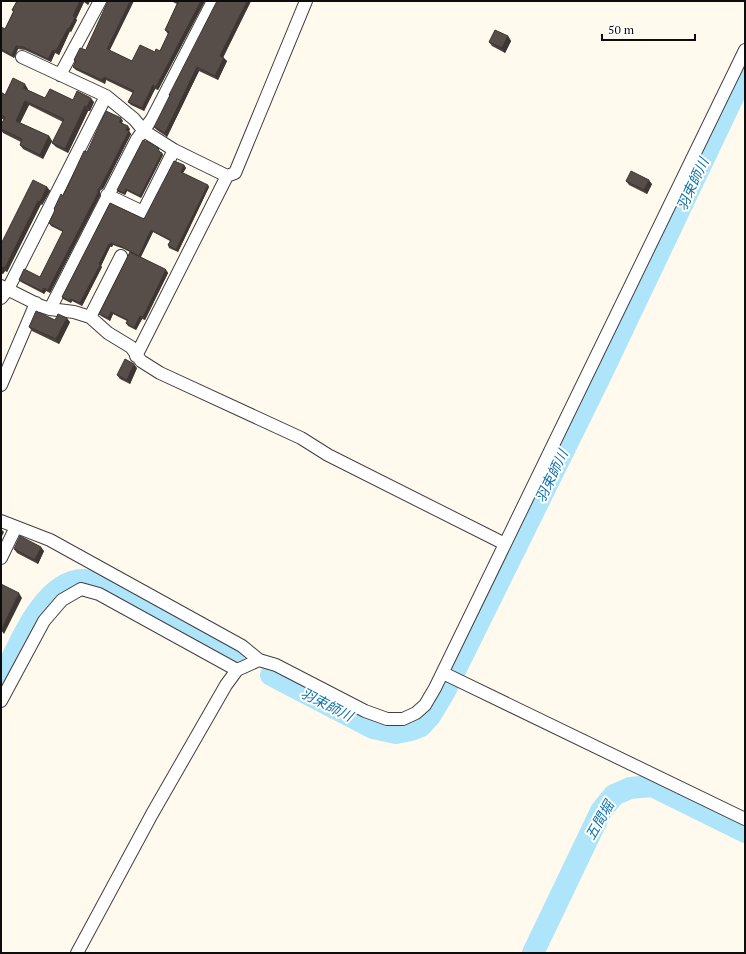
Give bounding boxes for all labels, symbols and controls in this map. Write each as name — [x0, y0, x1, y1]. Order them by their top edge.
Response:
scale bar — [602, 16, 695, 42]
text: 50 m — [608, 22, 635, 37]
water label: 羽束師川 — [672, 153, 713, 213]
water label: 羽束師川 — [530, 445, 573, 505]
water label: 羽束師川 — [298, 683, 358, 726]
water label: 五間堀 — [580, 795, 619, 843]

